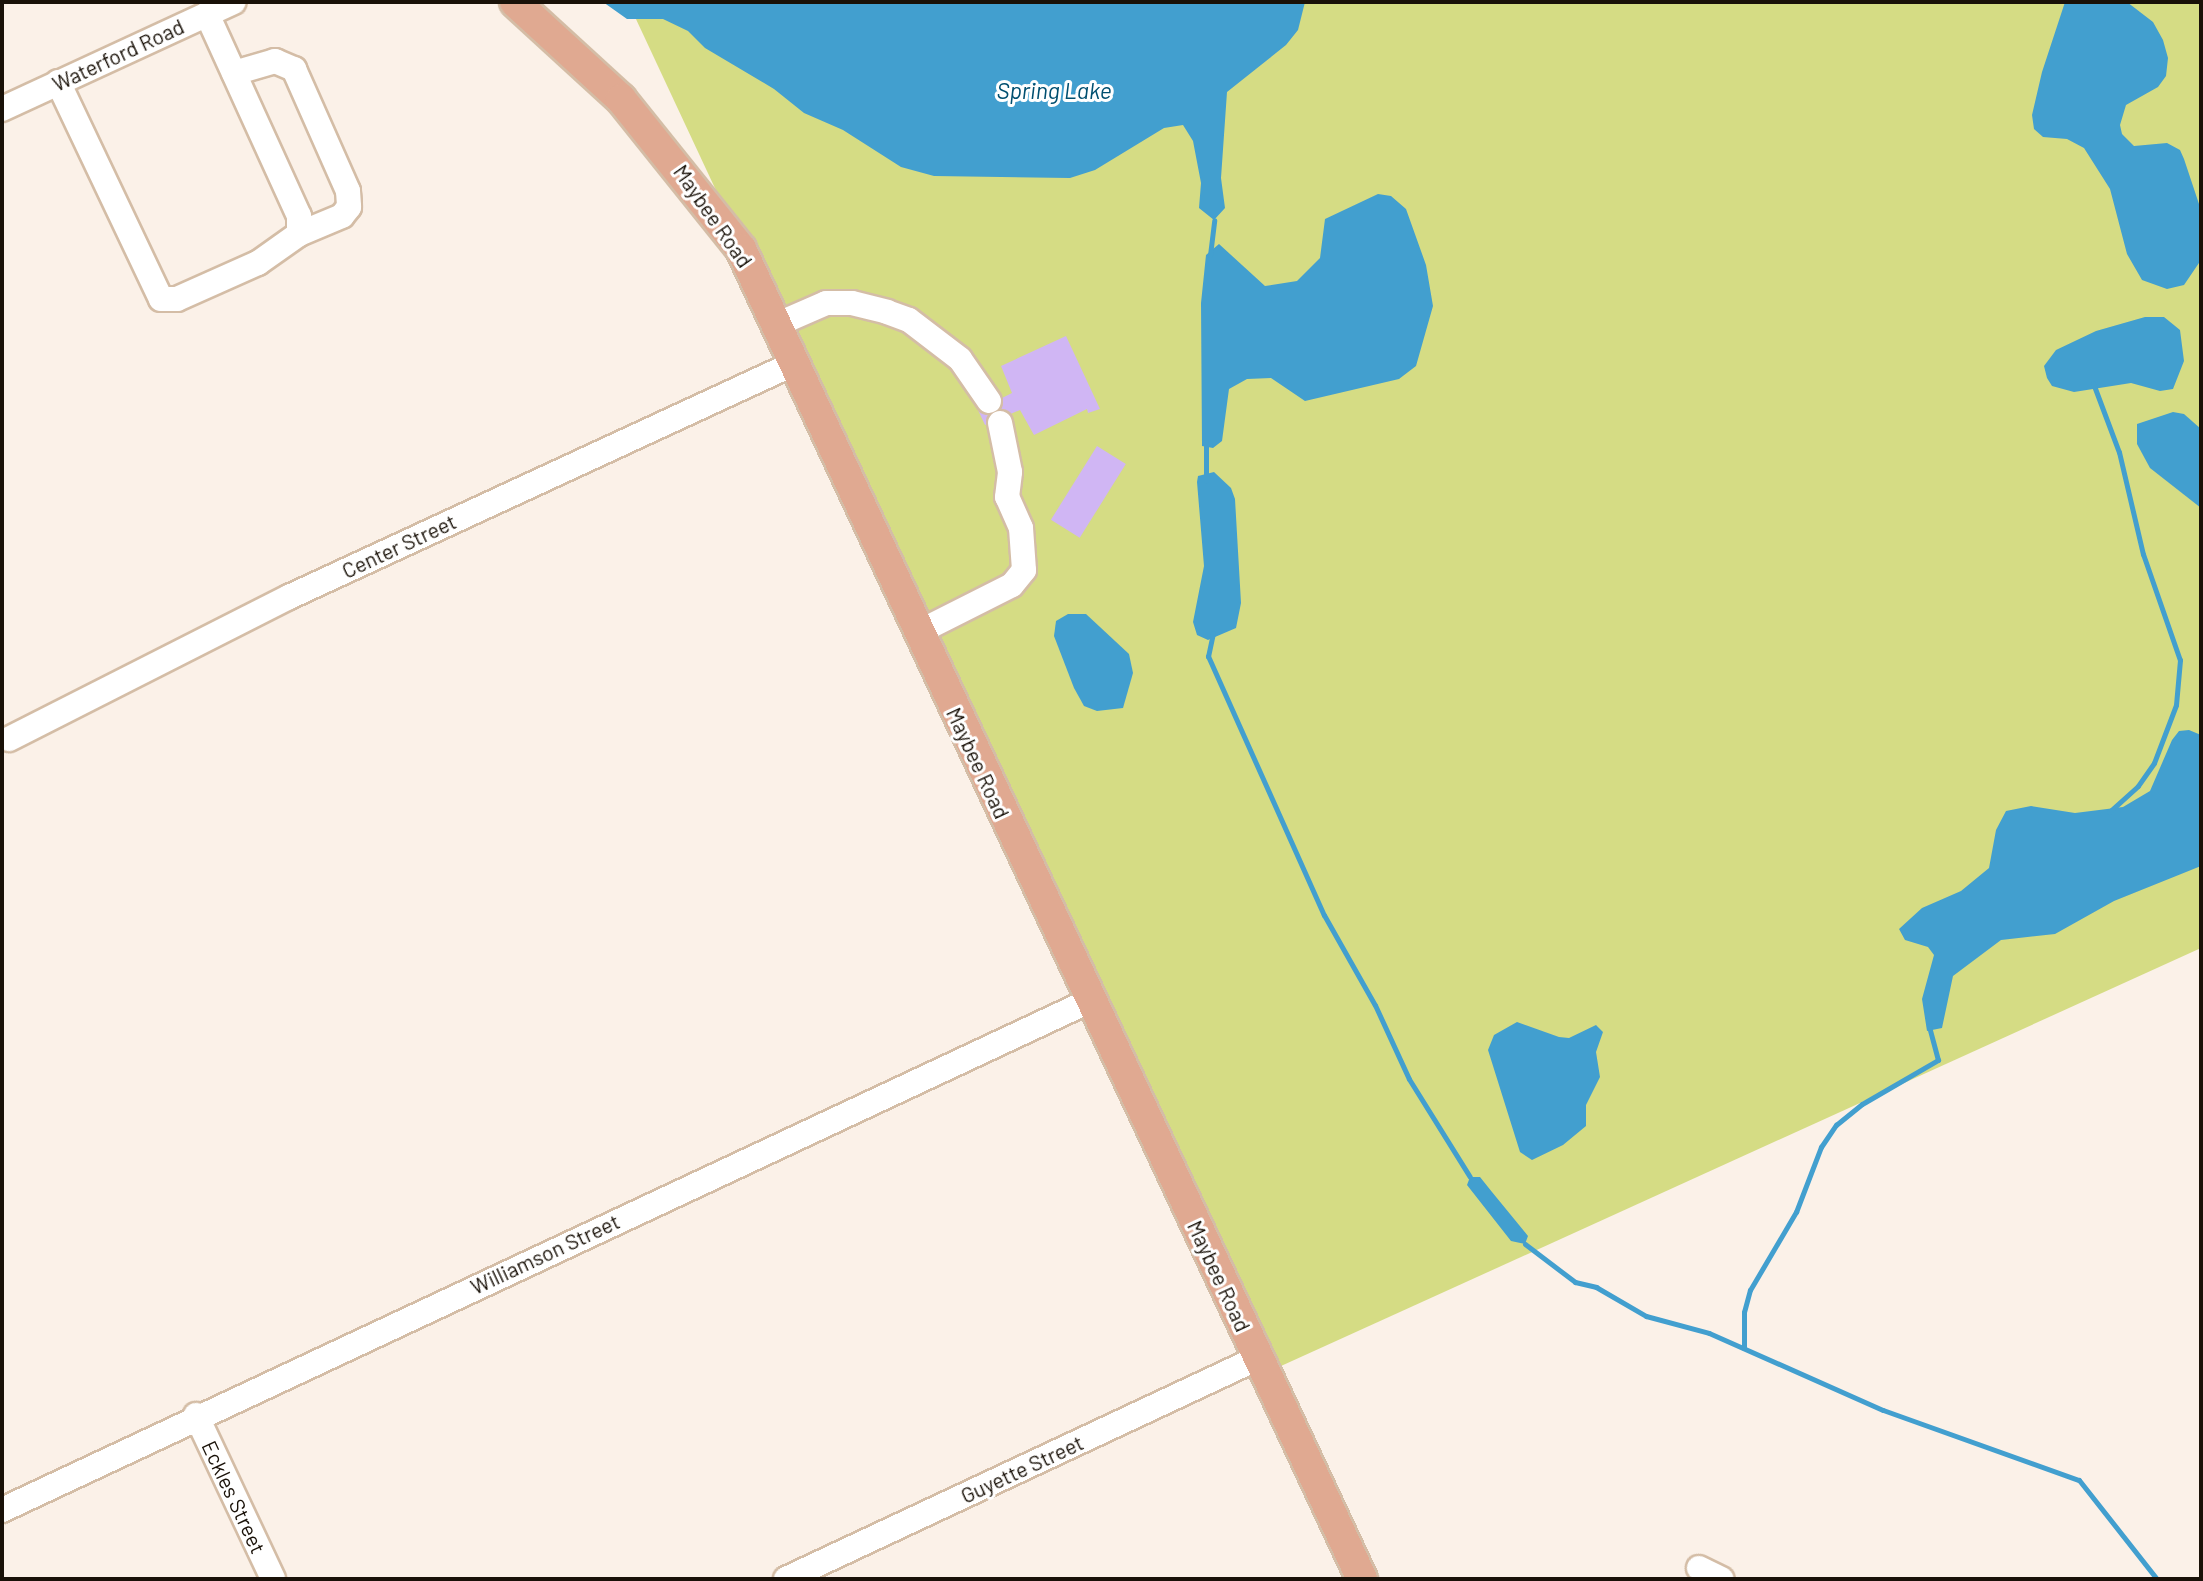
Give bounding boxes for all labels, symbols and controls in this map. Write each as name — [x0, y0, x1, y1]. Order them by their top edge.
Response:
street label: Waterford Road — [48, 14, 188, 96]
water label: Spring Lake — [996, 76, 1112, 104]
street label: Maybee Road — [668, 160, 758, 272]
street label: Center Street — [338, 509, 460, 583]
street label: Maybee Road — [941, 703, 1015, 823]
street label: Williamson Street — [467, 1208, 623, 1300]
street label: Maybee Road — [1182, 1216, 1256, 1336]
street label: Guyette Street — [957, 1430, 1087, 1508]
street label: Eckles Street — [197, 1437, 271, 1557]

